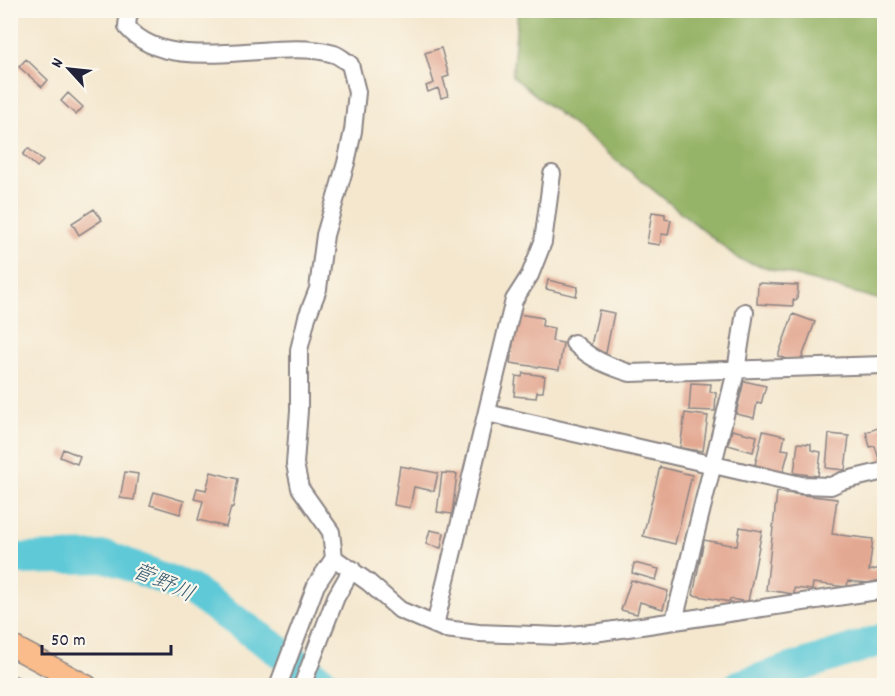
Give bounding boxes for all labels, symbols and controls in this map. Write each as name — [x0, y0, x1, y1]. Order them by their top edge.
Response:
north arrow — [39, 39, 99, 99]
text: N — [46, 54, 70, 72]
water label: 菅野川 — [126, 557, 199, 612]
scale bar — [42, 618, 171, 656]
text: 50 m — [51, 629, 86, 654]

